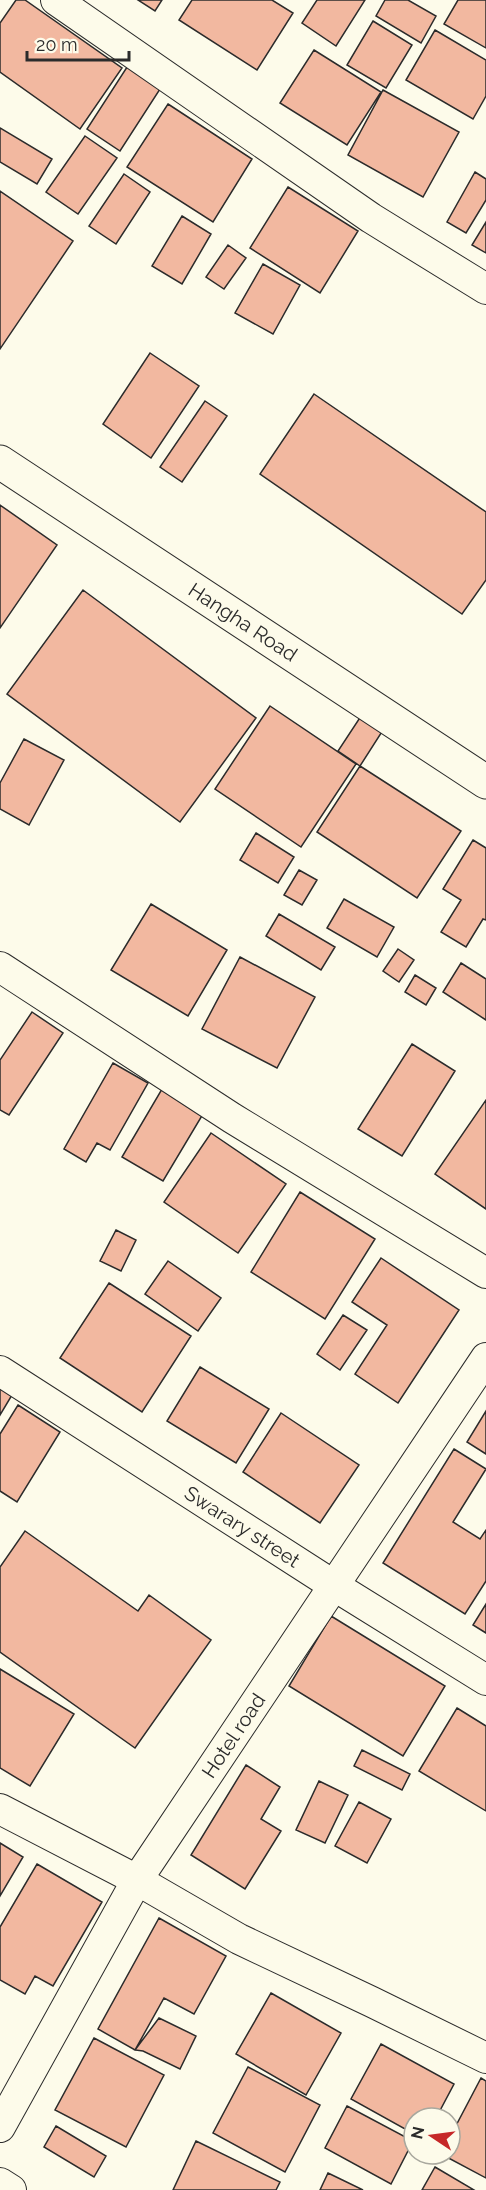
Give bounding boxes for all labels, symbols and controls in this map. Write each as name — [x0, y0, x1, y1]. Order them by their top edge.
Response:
scale bar — [27, 24, 129, 62]
text: 20 m — [36, 34, 78, 55]
street label: Hangha Road — [184, 578, 302, 667]
street label: Swarary street — [180, 1481, 305, 1573]
street label: Hotel road — [197, 1689, 270, 1783]
north arrow — [402, 2106, 462, 2166]
text: N — [407, 2125, 429, 2141]

